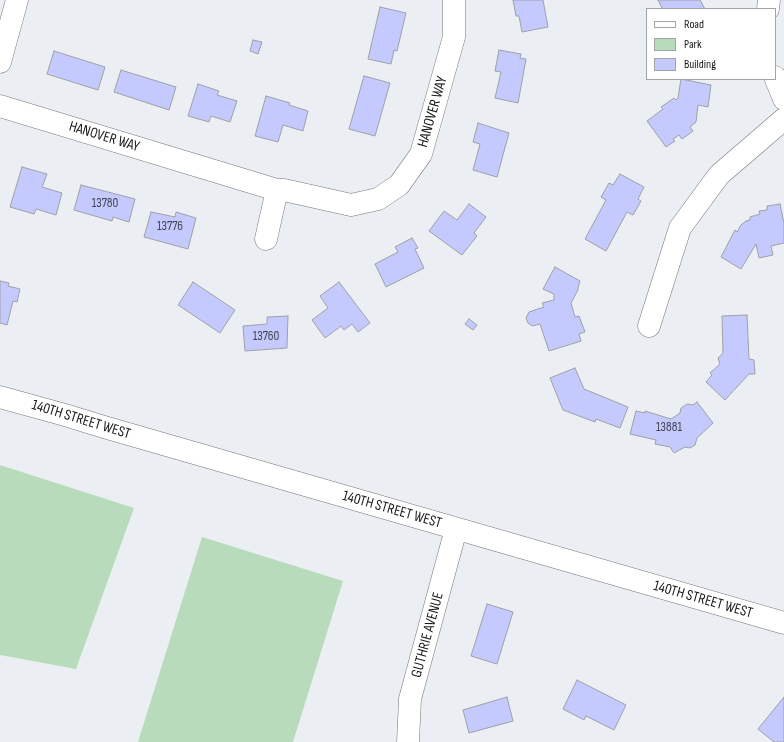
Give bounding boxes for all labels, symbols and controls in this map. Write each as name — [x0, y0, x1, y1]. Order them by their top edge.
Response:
legend — [646, 8, 776, 80]
text: Road — [684, 17, 704, 32]
text: Park — [684, 37, 702, 52]
text: Building — [684, 57, 716, 72]
street label: HANOVER WAY — [414, 75, 452, 149]
street label: HANOVER WAY — [67, 118, 141, 156]
house number: 13780 — [92, 196, 118, 212]
house number: 13776 — [157, 219, 183, 235]
house number: 13760 — [253, 329, 279, 345]
street label: 140TH STREET WEST — [29, 396, 133, 444]
house number: 13881 — [656, 420, 682, 436]
street label: 140TH STREET WEST — [340, 487, 444, 533]
street label: 140TH STREET WEST — [651, 577, 755, 623]
street label: GUTHRIE AVENUE — [408, 590, 448, 680]

